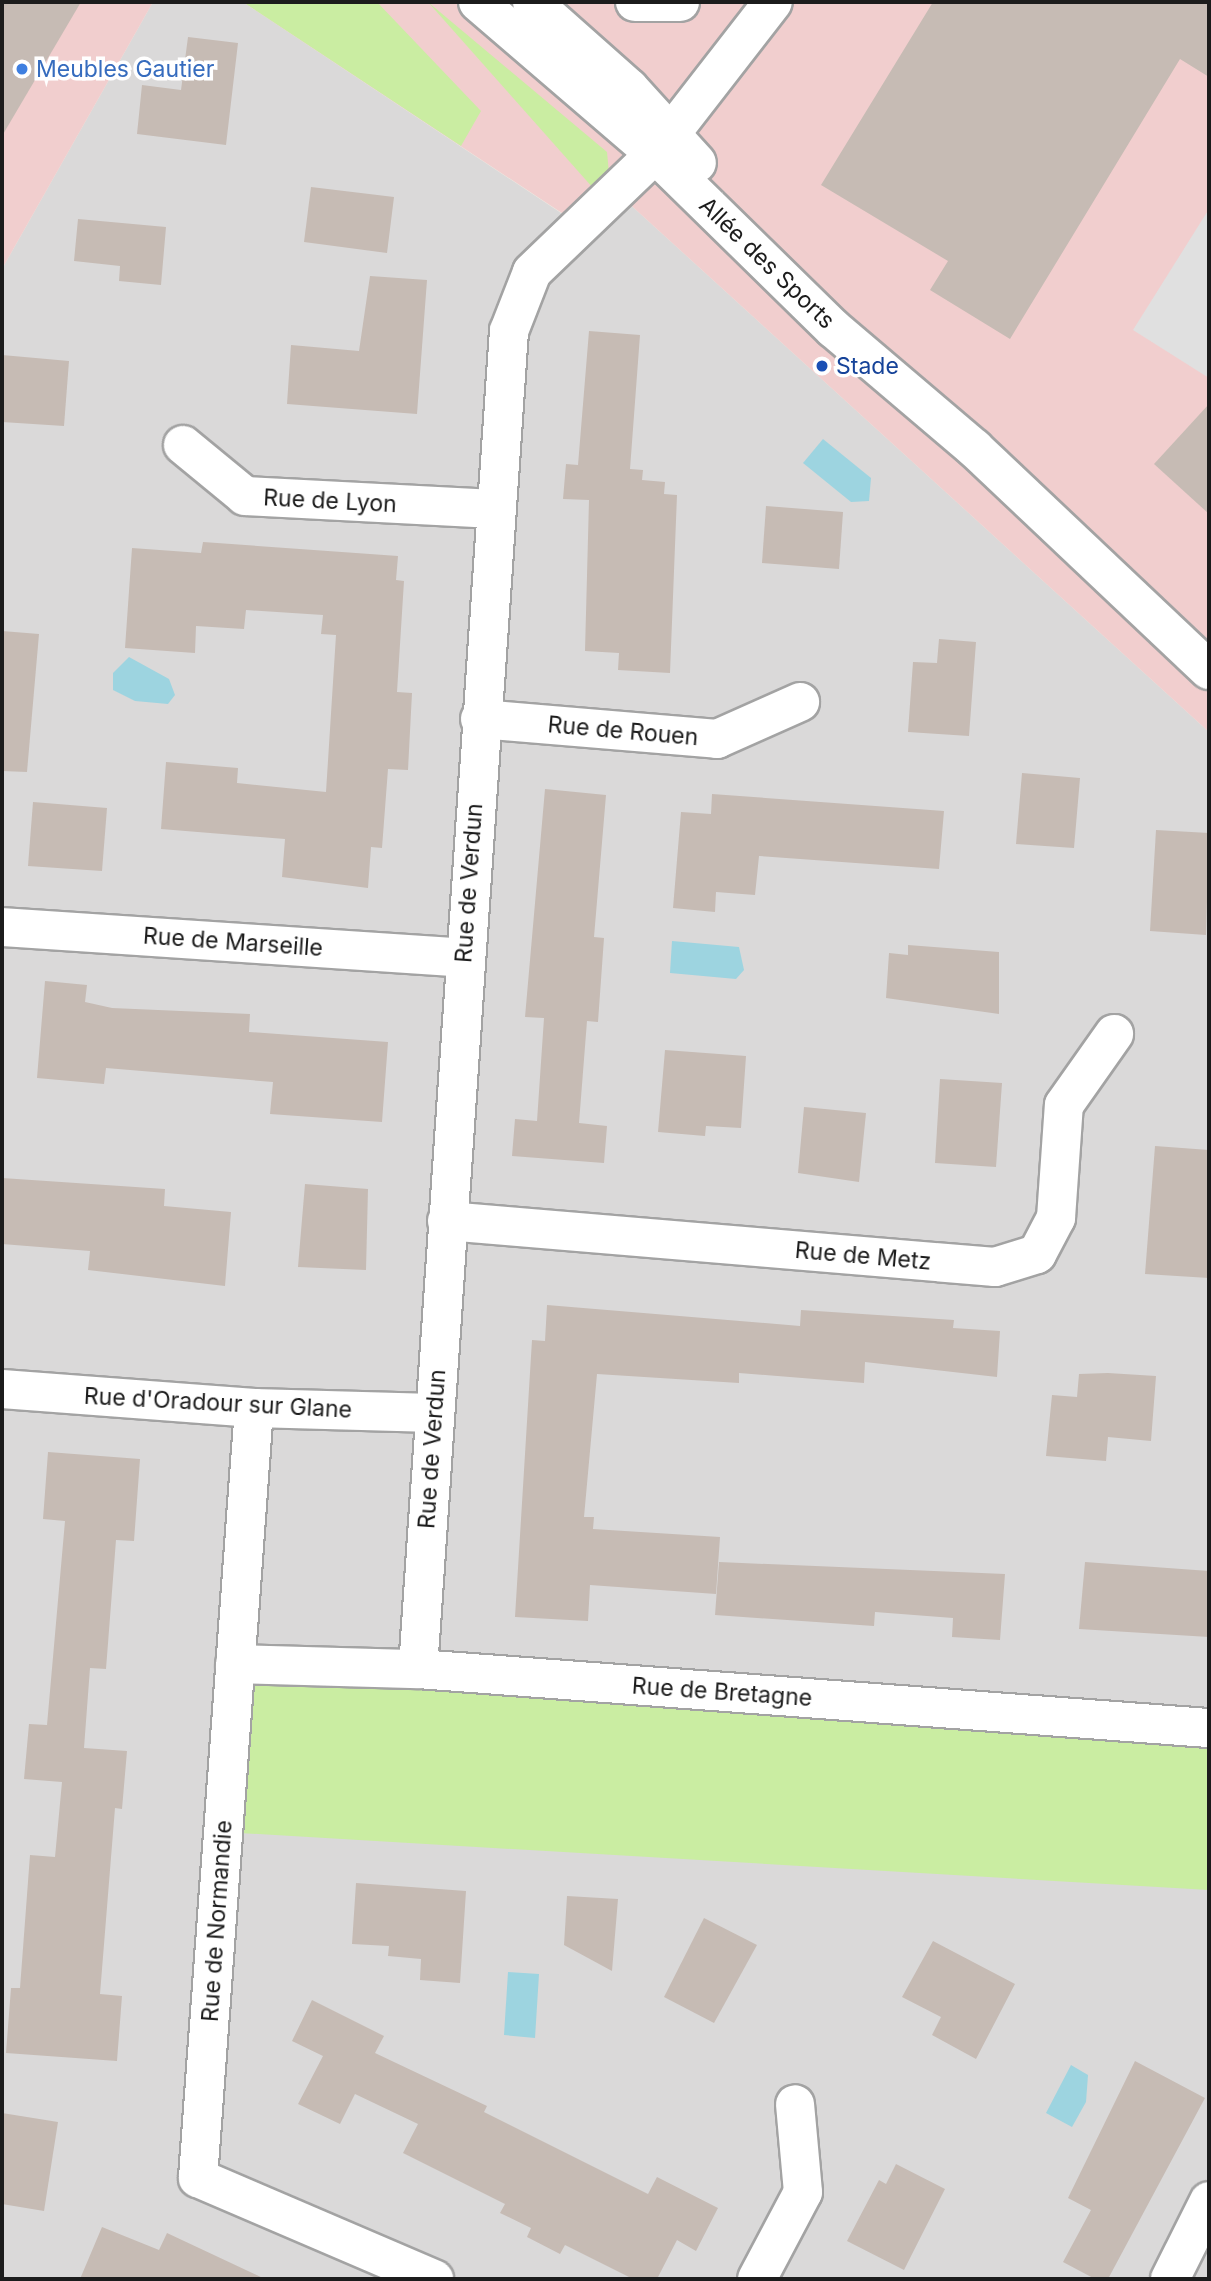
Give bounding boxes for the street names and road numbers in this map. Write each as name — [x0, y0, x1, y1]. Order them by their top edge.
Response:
street label: Allée des Sports — [694, 191, 840, 335]
street label: Rue de Lyon — [263, 484, 397, 518]
street label: Rue de Rouen — [547, 711, 699, 751]
street label: Rue de Verdun — [450, 802, 488, 964]
street label: Rue de Marseille — [142, 922, 324, 962]
street label: Rue de Metz — [794, 1236, 932, 1276]
street label: Rue de Verdun — [413, 1368, 451, 1530]
street label: Rue d'Oradour sur Glane — [83, 1382, 353, 1424]
street label: Rue de Bretagne — [631, 1672, 813, 1712]
street label: Rue de Normandie — [196, 1819, 238, 2023]

